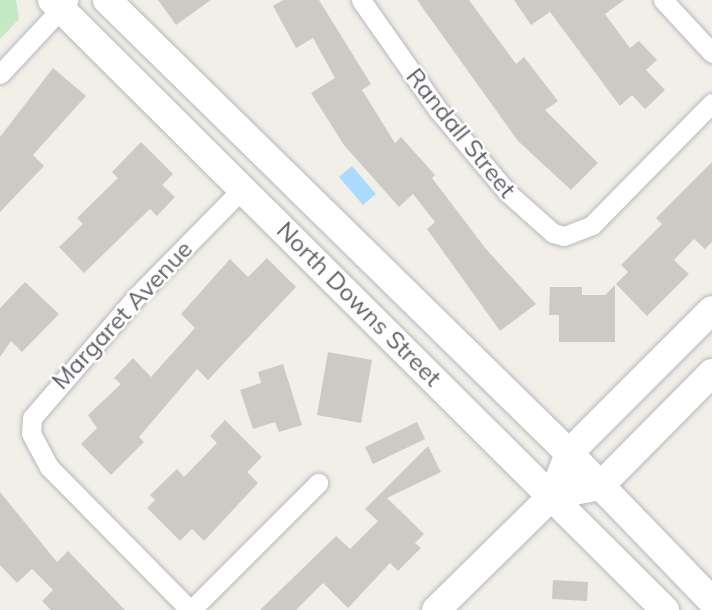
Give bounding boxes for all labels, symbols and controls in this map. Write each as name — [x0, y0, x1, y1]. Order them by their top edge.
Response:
street label: Randall Street — [400, 63, 522, 203]
street label: North Downs Street — [271, 216, 447, 392]
street label: Margaret Avenue — [46, 235, 198, 395]

